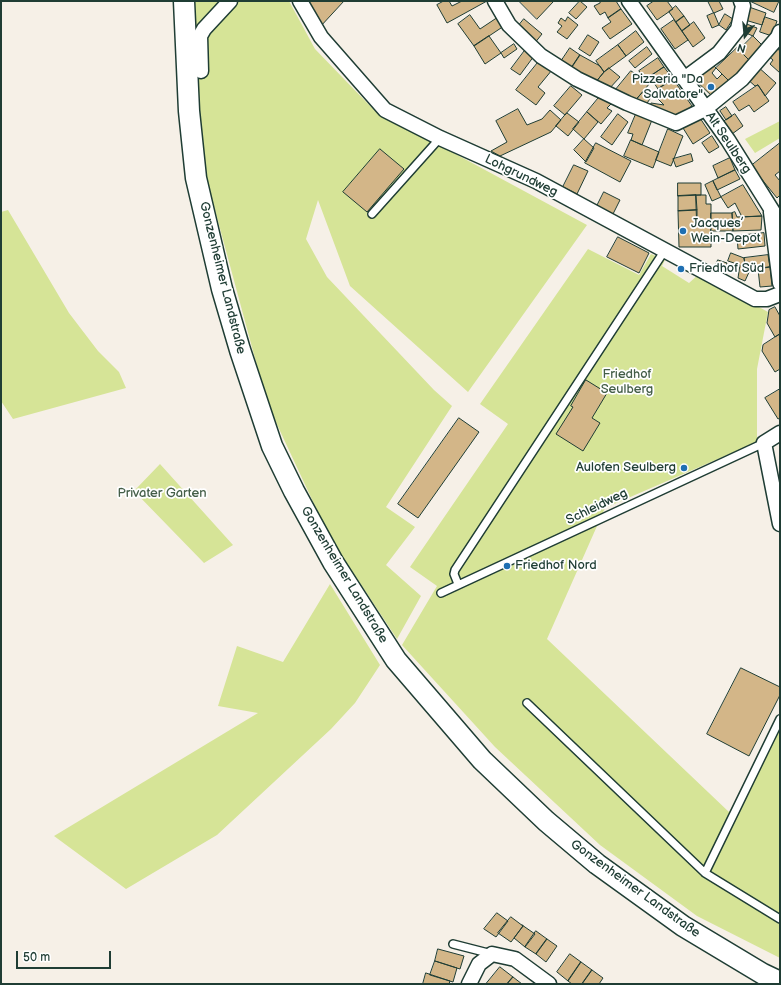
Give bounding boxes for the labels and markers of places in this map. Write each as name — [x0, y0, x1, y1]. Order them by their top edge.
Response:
place label: Pizzeria "Da Salvatore" — [632, 72, 703, 103]
marker: Pizzeria "Da Salvatore" — [706, 82, 716, 92]
place label: Jacques’ Wein-Depot — [691, 216, 761, 247]
marker: Jacques’ Wein-Depot — [678, 226, 688, 236]
place label: Friedhof Süd — [689, 261, 764, 277]
marker: Friedhof Süd — [676, 264, 686, 274]
place label: Aulofen Seulberg — [576, 460, 676, 476]
marker: Aulofen Seulberg — [679, 463, 689, 473]
place label: Friedhof Nord — [515, 558, 597, 574]
marker: Friedhof Nord — [502, 561, 512, 571]

